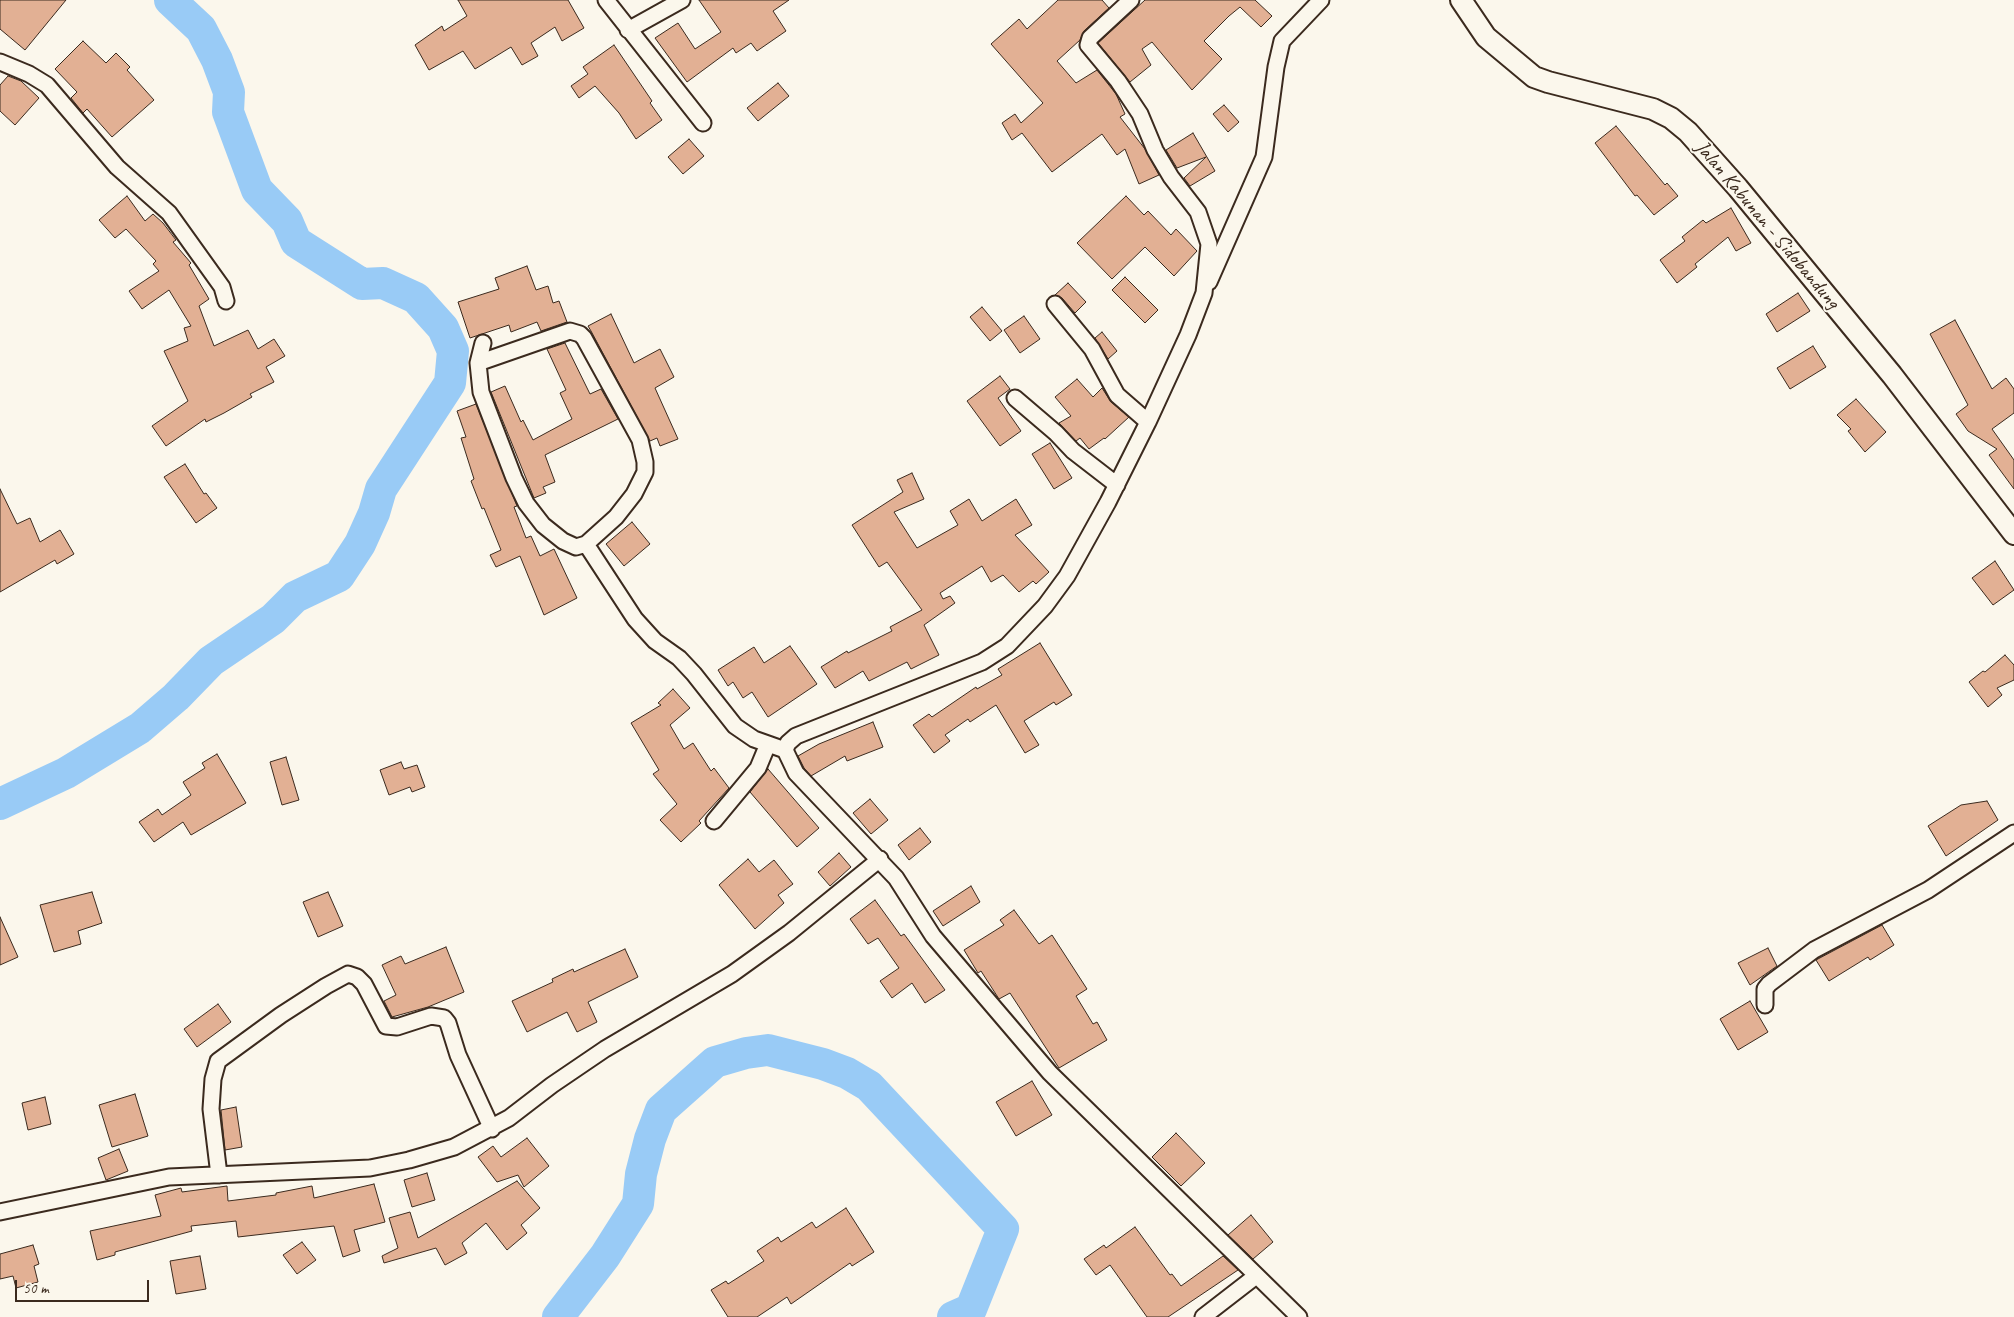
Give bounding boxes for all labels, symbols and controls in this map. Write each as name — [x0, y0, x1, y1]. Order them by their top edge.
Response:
street label: Jalan Kabunan - Sidobandung — [1689, 136, 1845, 314]
scale bar — [18, 1270, 151, 1302]
text: 50 m — [23, 1279, 49, 1298]

